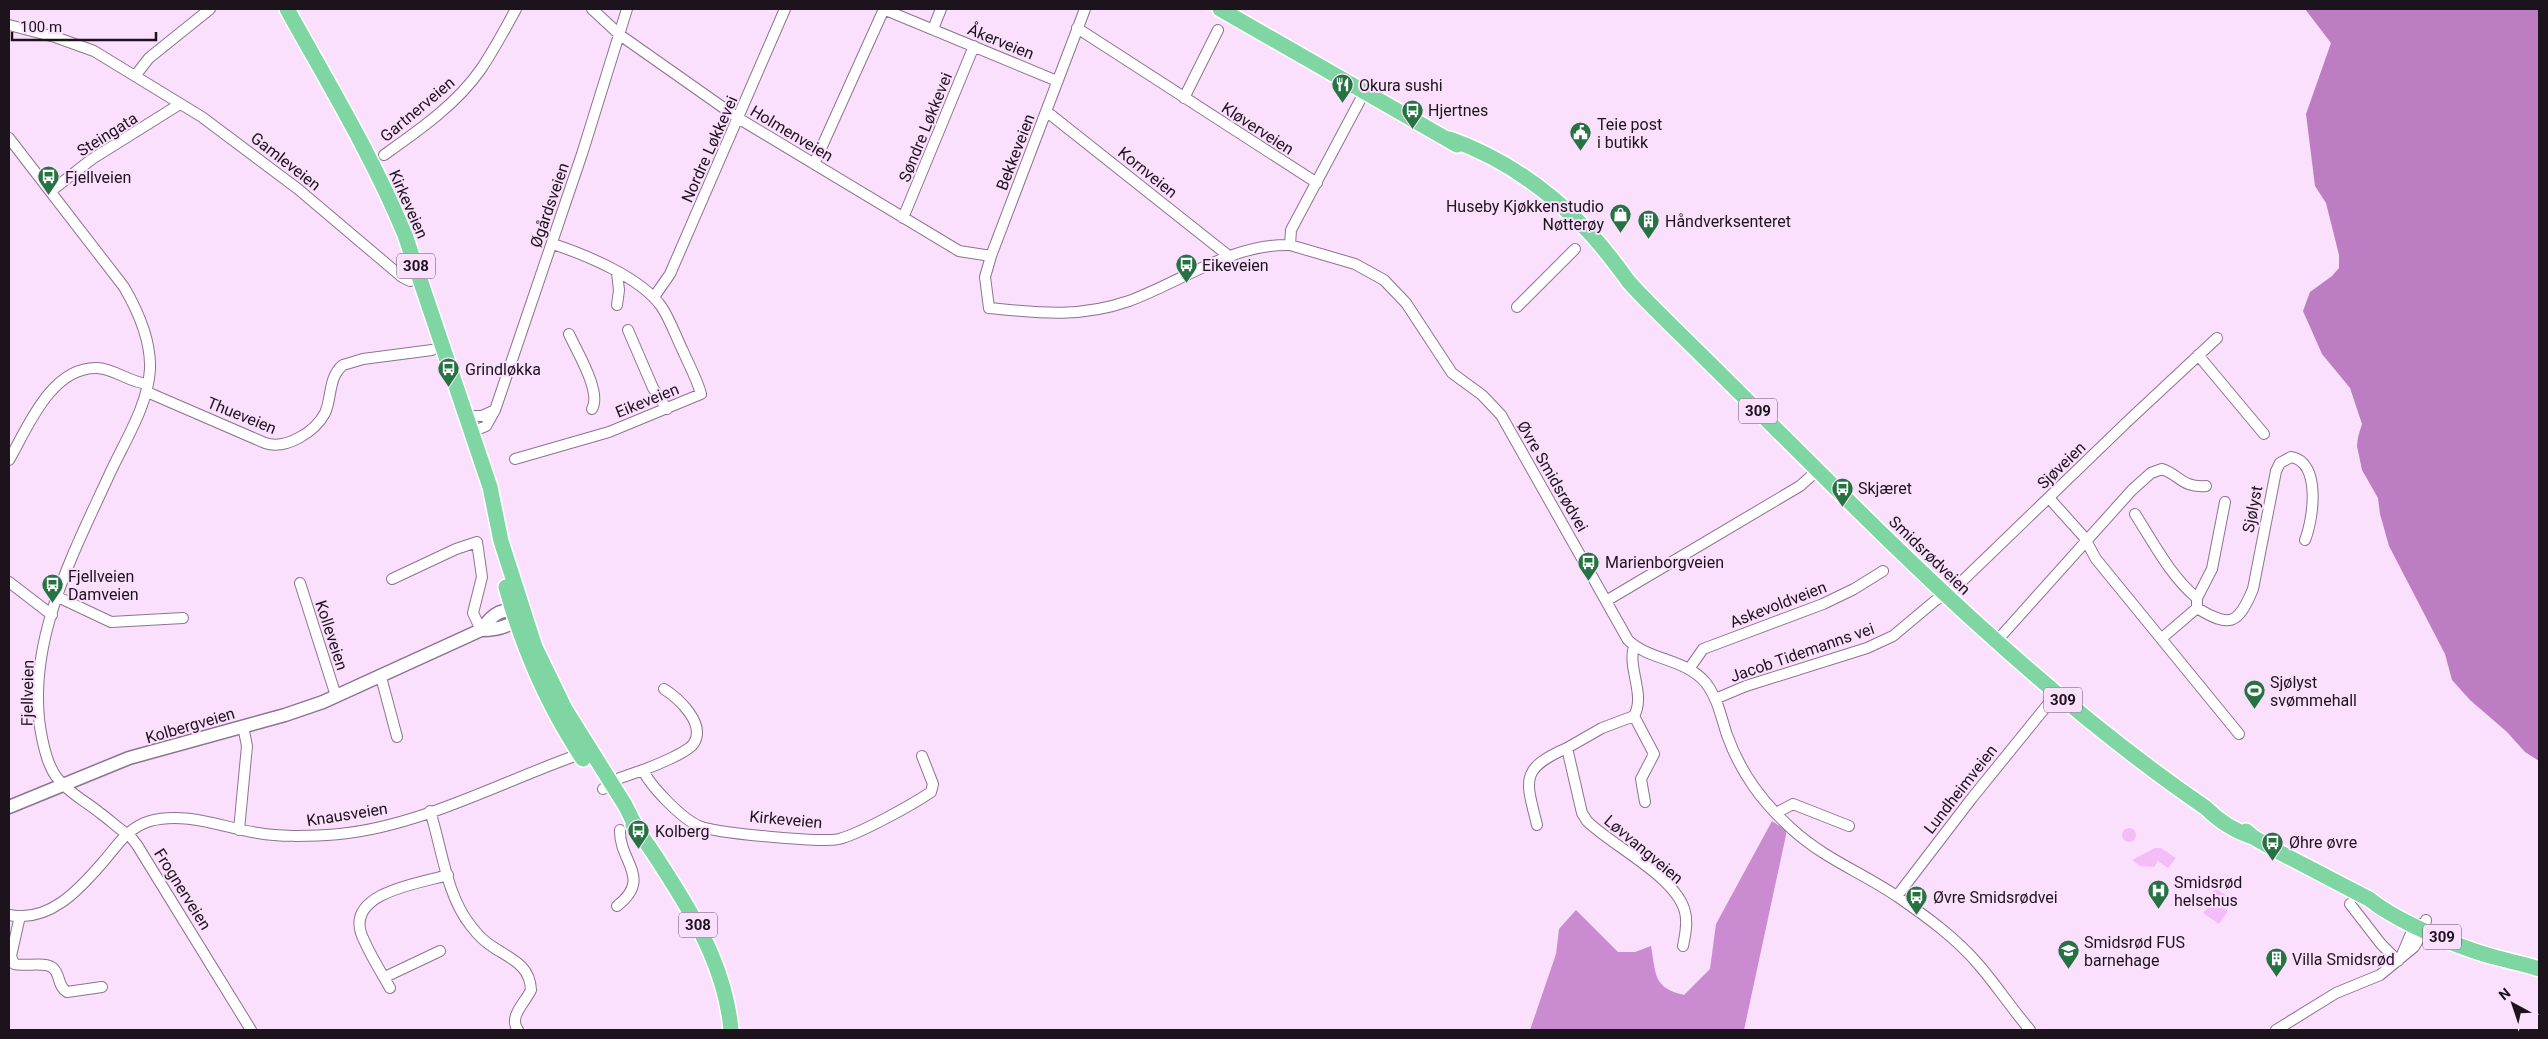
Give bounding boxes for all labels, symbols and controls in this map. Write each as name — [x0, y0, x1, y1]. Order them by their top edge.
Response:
scale bar — [12, 10, 156, 42]
text: 100 m — [20, 18, 62, 36]
street label: Åkerveien — [965, 19, 1037, 63]
street label: Søndre Løkkevei — [895, 70, 956, 185]
street label: Gartnerveien — [376, 73, 458, 146]
restaurant icon: Okura sushi — [1331, 73, 1355, 104]
place label: Okura sushi — [1359, 76, 1443, 95]
street label: Nordre Løkkevei — [677, 93, 741, 205]
street label: Kløverveien — [1218, 98, 1297, 159]
bus stop icon: Hjertnes — [1400, 98, 1424, 129]
street label: Holmenveien — [747, 101, 837, 166]
place label: Hjertnes — [1428, 101, 1488, 120]
street label: Steingata — [74, 108, 141, 160]
street label: Bekkeveien — [992, 111, 1039, 193]
place label: Teie post i butikk — [1597, 115, 1662, 152]
public building icon: Teie post i butikk — [1569, 121, 1593, 152]
street label: Gamleveien — [247, 128, 324, 195]
street label: Kornveien — [1114, 143, 1181, 202]
street label: Øgårdsveien — [526, 160, 573, 250]
bus stop icon: Fjellveien — [37, 165, 61, 196]
street label: Kirkeveien — [385, 167, 432, 241]
place label: Fjellveien — [65, 168, 131, 187]
place label: Huseby Kjøkkenstudio Nøtterøy — [1446, 197, 1604, 234]
shop icon: Huseby Kjøkkenstudio Nøtterøy — [1608, 203, 1632, 234]
building icon: Håndverksenteret — [1637, 209, 1661, 240]
place label: Håndverksenteret — [1665, 212, 1791, 231]
bus stop icon: Eikeveien — [1174, 253, 1198, 284]
road number: 308 — [397, 254, 435, 278]
place label: Eikeveien — [1202, 256, 1269, 275]
bus stop icon: Grindløkka — [437, 357, 461, 388]
place label: Grindløkka — [465, 360, 541, 379]
street label: Eikeveien — [613, 379, 682, 422]
street label: Thueveien — [204, 393, 279, 438]
road number: 309 — [1739, 398, 1777, 424]
street label: Øvre Smidsrødvei — [1513, 417, 1592, 535]
street label: Sjøveien — [2033, 438, 2089, 493]
bus stop icon: Skjæret — [1830, 476, 1854, 507]
place label: Skjæret — [1858, 479, 1912, 498]
street label: Sjølyst — [2239, 484, 2266, 534]
street label: Smidsrødveien — [1885, 512, 1974, 599]
bus stop icon: Marienborgveien — [1577, 550, 1601, 581]
place label: Marienborgveien — [1605, 553, 1724, 572]
place label: Fjellveien Damveien — [68, 567, 139, 604]
bus stop icon: Fjellveien Damveien — [40, 573, 64, 604]
street label: Askevoldveien — [1727, 577, 1829, 632]
street label: Kolleveien — [311, 598, 352, 673]
street label: Jacob Tidemanns vei — [1728, 619, 1877, 686]
street label: Fjellveien — [17, 660, 38, 726]
place label: Sjølyst svømmehall — [2270, 673, 2357, 710]
sports icon: Sjølyst svømmehall — [2242, 679, 2266, 710]
road number: 309 — [2044, 688, 2082, 712]
street label: Kolbergveien — [143, 704, 237, 747]
street label: Lundheimveien — [1920, 741, 2001, 838]
street label: Knausveien — [305, 799, 389, 830]
street label: Kirkeveien — [749, 807, 823, 832]
street label: Løvvangveien — [1600, 811, 1687, 888]
bus stop icon: Kolberg — [627, 819, 651, 850]
place label: Kolberg — [655, 822, 710, 841]
bus stop icon: Øhre øvre — [2261, 830, 2285, 861]
place label: Øhre øvre — [2289, 833, 2357, 852]
street label: Frognerveien — [150, 845, 215, 933]
place label: Smidsrød helsehus — [2174, 873, 2242, 910]
hospital icon: Smidsrød helsehus — [2146, 879, 2170, 910]
bus stop icon: Øvre Smidsrødvei — [1905, 885, 1929, 916]
place label: Øvre Smidsrødvei — [1933, 888, 2058, 907]
road number: 308 — [679, 912, 717, 938]
road number: 309 — [2423, 924, 2461, 950]
place label: Smidsrød FUS barnehage — [2084, 933, 2185, 970]
school or university icon: Smidsrød FUS barnehage — [2056, 939, 2080, 970]
building icon: Villa Smidsrød — [2264, 947, 2288, 978]
place label: Villa Smidsrød — [2292, 950, 2395, 969]
north arrow — [2488, 979, 2538, 1029]
text: N — [2496, 985, 2514, 1003]

